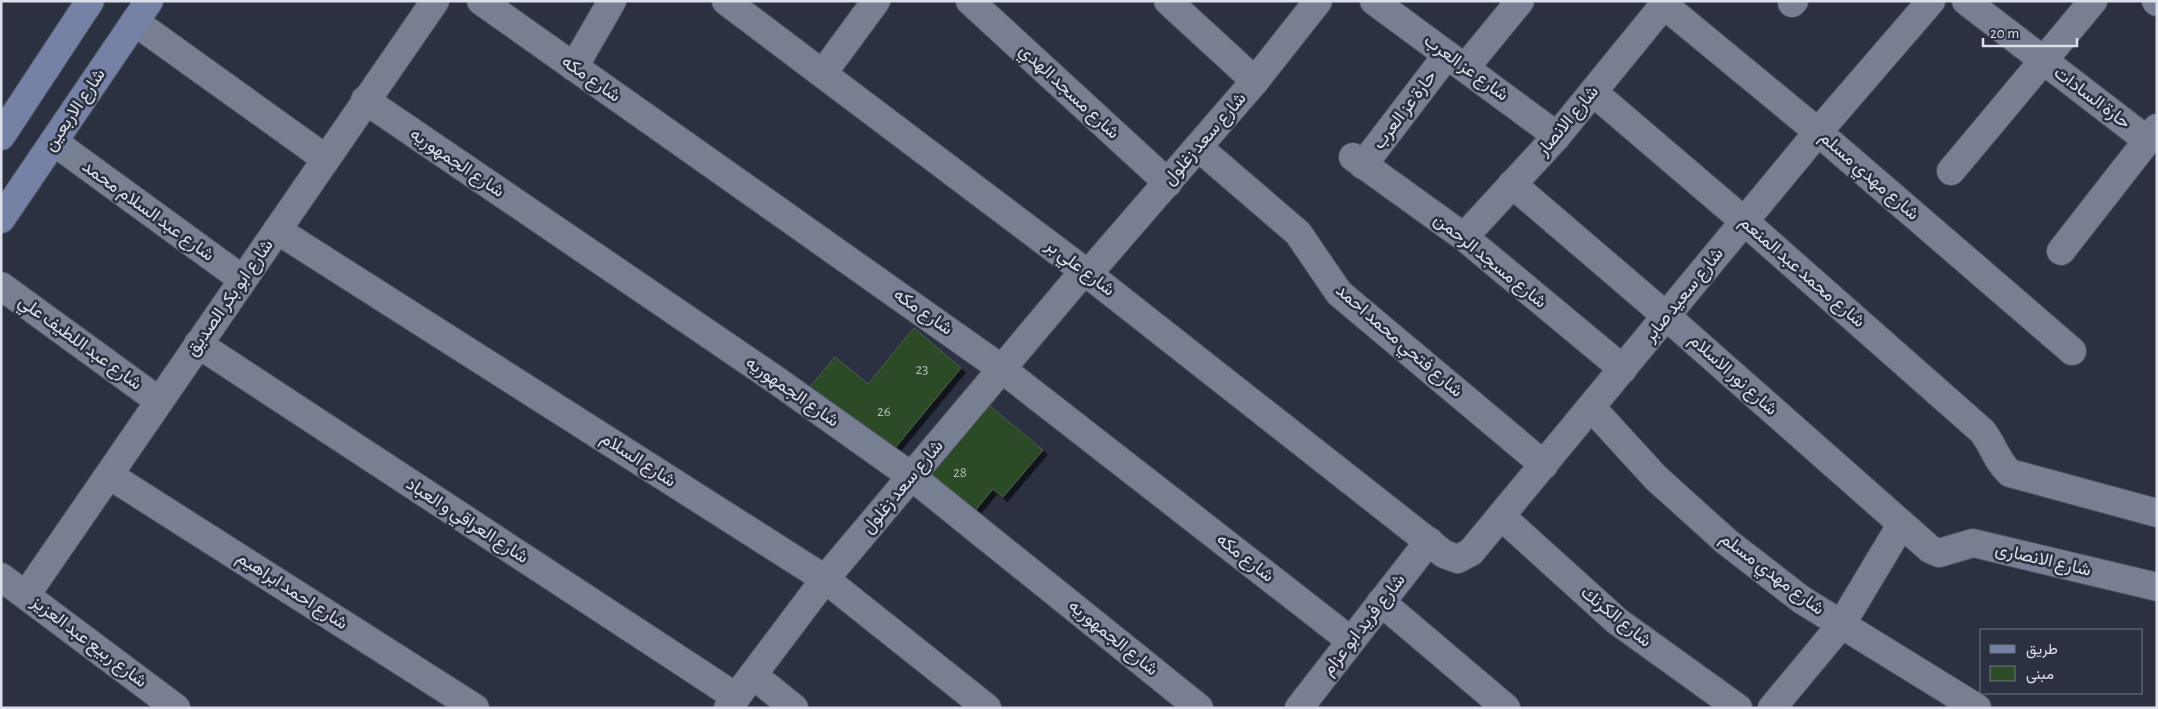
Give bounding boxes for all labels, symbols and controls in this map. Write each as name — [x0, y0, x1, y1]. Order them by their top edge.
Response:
scale bar — [1983, 15, 2077, 47]
text: 20 m — [1990, 26, 2019, 41]
street label: شارع عز العرب — [1419, 31, 1512, 106]
street label: شارع مسجد الهدي — [1012, 41, 1122, 146]
street label: شارع مكه — [557, 52, 624, 107]
street label: حارة السادات — [2050, 64, 2134, 133]
street label: شارع الاربعين — [41, 66, 111, 156]
street label: حارة عز العرب — [1370, 67, 1441, 153]
street label: شارع الانصار — [1533, 83, 1604, 161]
street label: شارع سعد زغلول — [1160, 89, 1251, 190]
street label: شارع الجمهوريه — [406, 125, 507, 203]
street label: شارع مهدي مسلم — [1813, 128, 1922, 228]
street label: شارع عبد السلام محمد — [78, 157, 217, 266]
street label: شارع مسجد الرحمن — [1429, 210, 1550, 313]
street label: شارع محمد عبد المنعم — [1735, 213, 1868, 333]
street label: شارع ابو بكر الصديق — [183, 236, 279, 361]
street label: شارع علي بر — [1038, 236, 1118, 304]
street label: شارع سعيد صابر — [1640, 245, 1729, 347]
street label: شارع فتحي محمد احمد — [1329, 281, 1466, 405]
street label: شارع مكه — [889, 285, 956, 340]
street label: شارع عبد اللطيف علي — [12, 292, 145, 398]
street label: شارع نور الاسلام — [1684, 331, 1780, 421]
street label: شارع الجمهوريه — [741, 353, 842, 432]
house number: 23 — [915, 362, 929, 377]
house number: 26 — [877, 404, 891, 419]
street label: شارع السلام — [596, 429, 679, 492]
street label: شارع سعد زغلول — [859, 437, 949, 538]
house number: 28 — [953, 465, 967, 480]
street label: شارع العراقي و العباد — [400, 475, 531, 571]
street label: شارع مهدي مسلم — [1714, 529, 1827, 623]
street label: شارع مكه — [1212, 530, 1277, 587]
street label: شارع الانصارى — [1993, 540, 2093, 582]
street label: شارع احمد ابراهيم — [232, 549, 351, 635]
street label: شارع فريد ابو عزام — [1319, 571, 1411, 680]
street label: شارع الكرنك — [1576, 583, 1655, 652]
street label: شارع ربيع عبد العزيز — [26, 592, 150, 693]
street label: شارع الجمهوريه — [1064, 597, 1161, 681]
legend — [1980, 629, 2143, 694]
text: طريق — [2026, 642, 2058, 659]
text: مبنى — [2026, 667, 2054, 684]

